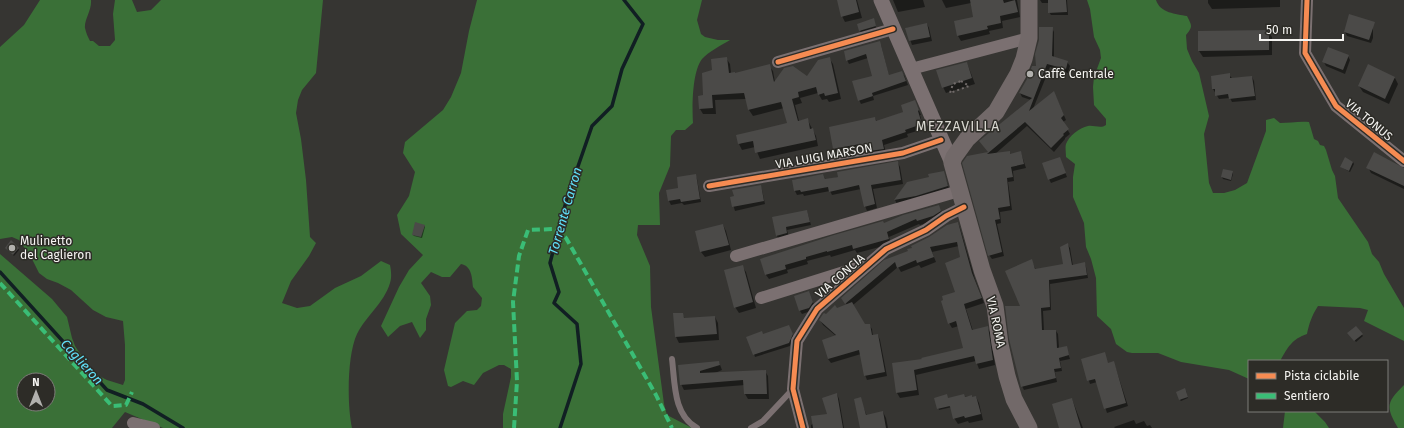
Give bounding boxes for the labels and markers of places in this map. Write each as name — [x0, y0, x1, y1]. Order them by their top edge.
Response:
place label: Caffè Centrale — [1038, 67, 1114, 81]
marker: Caffè Centrale — [1025, 69, 1035, 79]
place label: Mulinetto del Caglieron — [20, 234, 91, 262]
marker: Mulinetto del Caglieron — [7, 243, 17, 253]

